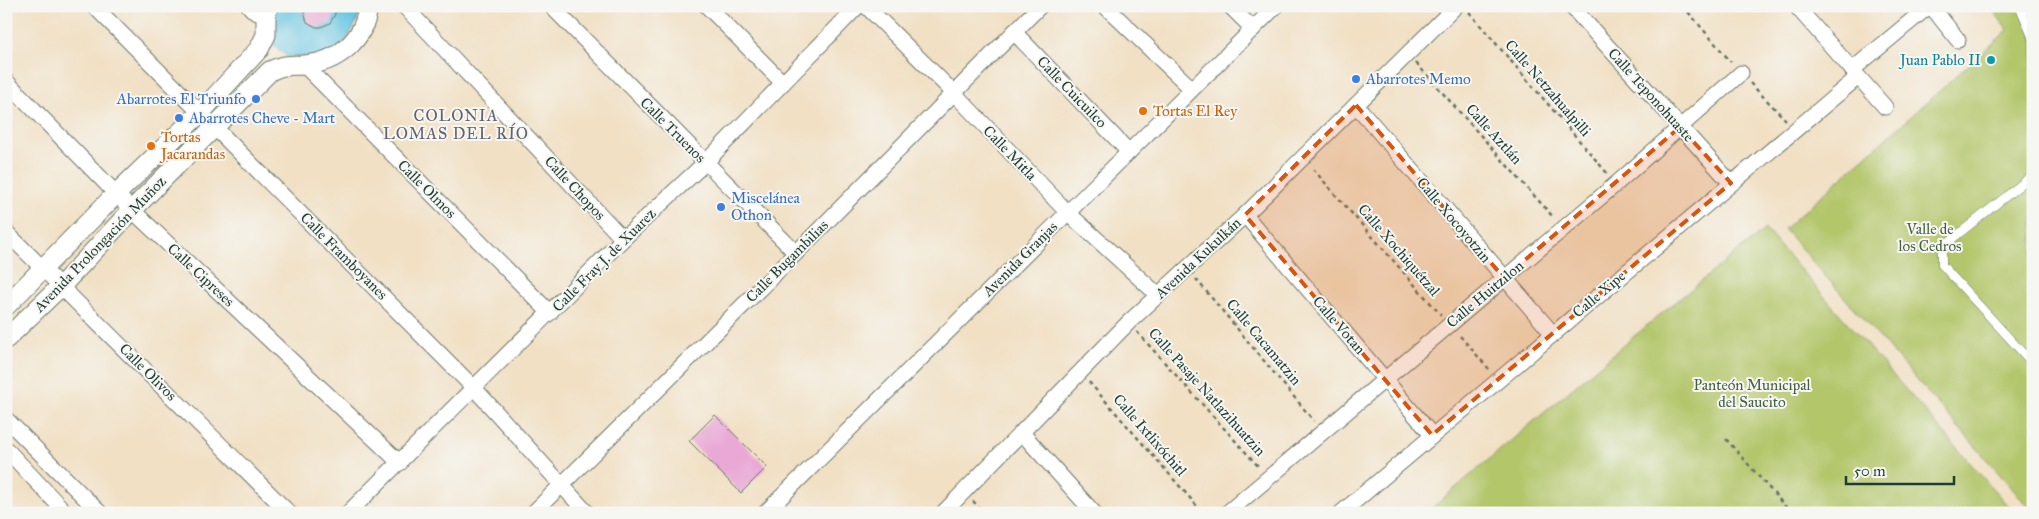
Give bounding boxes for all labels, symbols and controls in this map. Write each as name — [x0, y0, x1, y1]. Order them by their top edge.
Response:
street label: Calle Netzahualpilli — [1501, 36, 1595, 140]
street label: Calle Teponohuaste — [1604, 44, 1698, 146]
place label: Juan Pablo II — [1898, 51, 1981, 70]
street label: Calle Cuicuilco — [1033, 52, 1111, 132]
marker: Juan Pablo II — [1985, 54, 1997, 66]
place label: Abarrotes Memo — [1365, 70, 1471, 88]
marker: Abarrotes Memo — [1350, 73, 1362, 85]
place label: Abarrotes El Triunfo — [116, 90, 246, 108]
marker: Abarrotes El Triunfo — [250, 93, 262, 105]
street label: Calle Truenos — [637, 94, 709, 166]
street label: Calle Aztlán — [1462, 100, 1526, 168]
place label: Tortas El Rey — [1153, 102, 1238, 120]
marker: Tortas El Rey — [1137, 105, 1149, 117]
district label: COLONIA LOMAS DEL RÍO — [383, 106, 529, 143]
place label: Abarrotes Cheve - Mart — [188, 109, 336, 127]
marker: Abarrotes Cheve - Mart — [173, 112, 185, 124]
street label: Calle Mitla — [979, 122, 1041, 185]
place label: Tortas Jacarandas — [159, 128, 225, 164]
marker: Tortas Jacarandas — [145, 140, 157, 152]
street label: Calle Chopos — [541, 152, 609, 224]
street label: Calle Olmos — [394, 156, 460, 222]
street label: Avenida Prolongación Muñoz — [30, 172, 170, 317]
street label: Calle Xocoyotzin — [1413, 174, 1495, 266]
place label: Miscelánea Othon — [731, 189, 800, 224]
street label: Calle Xochiquétzal — [1353, 200, 1444, 301]
marker: Miscelánea Othon — [715, 201, 727, 213]
street label: Calle Fray J. de Xuarez — [549, 204, 660, 316]
street label: Calle Framboyanes — [297, 209, 391, 303]
street label: Avenida Kukulkán — [1151, 214, 1245, 303]
street label: Calle Bugambilias — [742, 216, 832, 306]
street label: Avenida Granjas — [978, 218, 1061, 301]
park label: Valle de los Cedros — [1898, 220, 1962, 255]
street label: Calle Cipreses — [164, 239, 238, 311]
street label: Calle Huitzilon — [1443, 257, 1527, 331]
street label: Calle Xipe — [1569, 267, 1629, 321]
street label: Calle Votan — [1309, 292, 1369, 358]
street label: Calle Cacamatzin — [1223, 295, 1305, 389]
street label: Calle Pasaje Natlazihuatzin — [1145, 324, 1269, 460]
street label: Calle Olivos — [116, 340, 180, 404]
park label: Panteón Municipal del Saucito — [1693, 376, 1811, 411]
street label: Calle Ixtlixóchitl — [1109, 390, 1191, 480]
scale bar — [1846, 454, 1954, 486]
text: 50 m — [1854, 462, 1886, 480]

